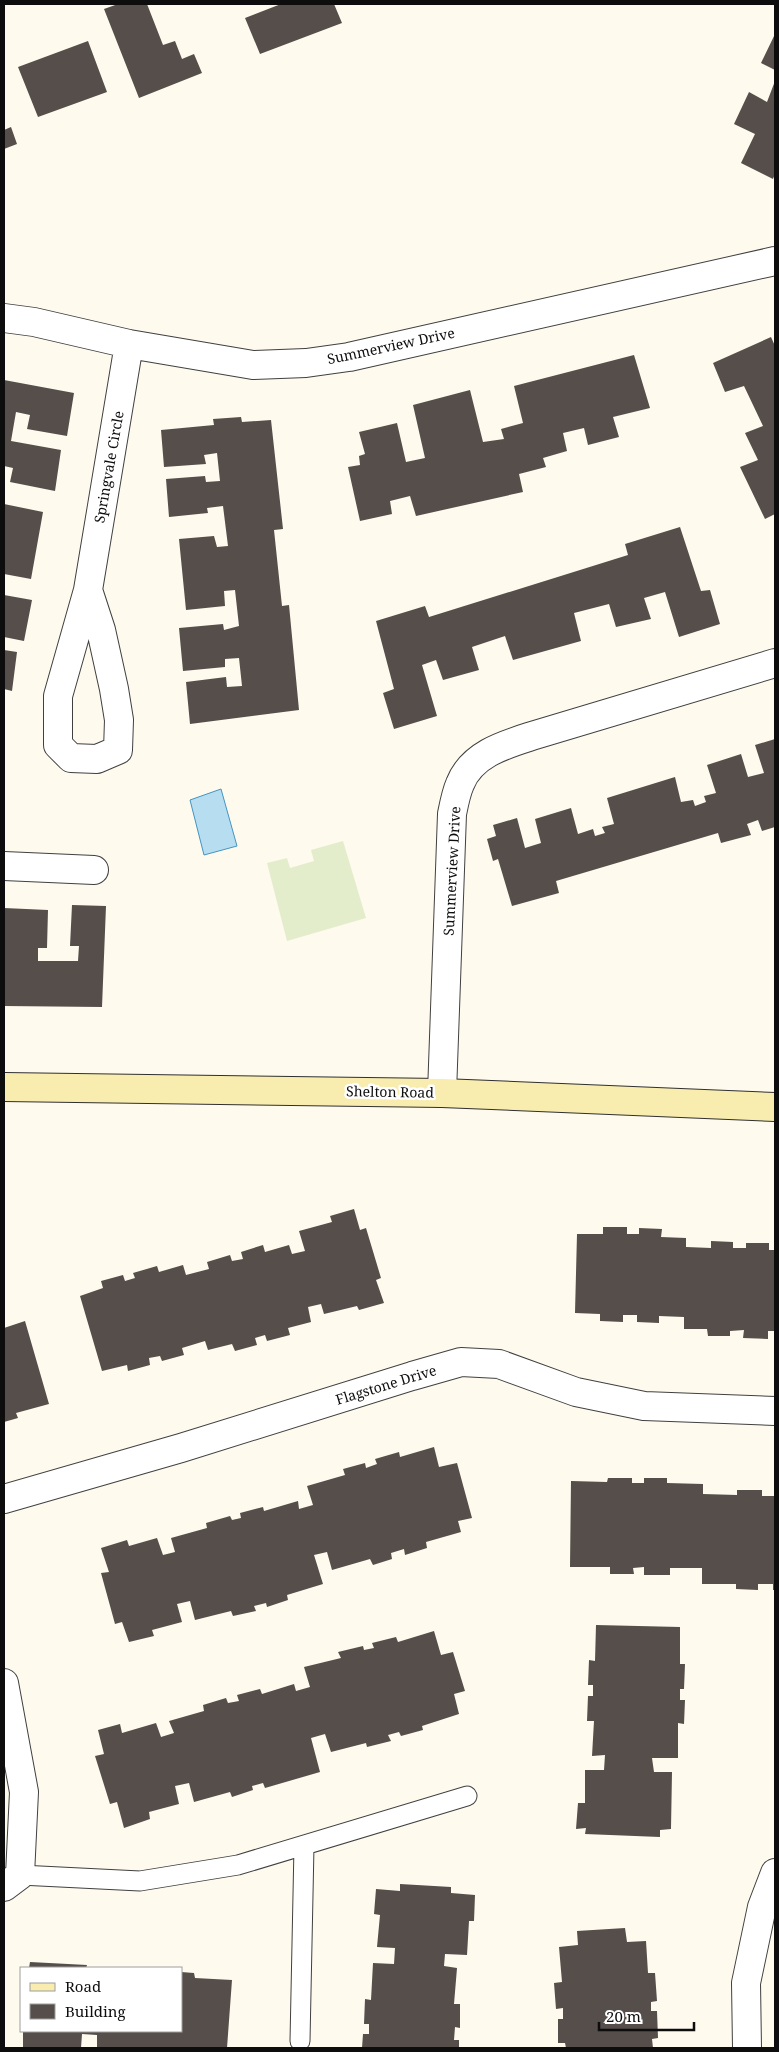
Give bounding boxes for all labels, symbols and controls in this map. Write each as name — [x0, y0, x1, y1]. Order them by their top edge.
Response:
street label: Summerview Drive — [325, 323, 456, 368]
street label: Springvale Circle — [89, 409, 128, 525]
street label: Summerview Drive — [439, 806, 464, 936]
street label: Shelton Road — [346, 1081, 434, 1102]
street label: Flagstone Drive — [333, 1360, 439, 1409]
legend — [20, 1967, 182, 2032]
text: Road — [65, 1976, 101, 1996]
scale bar — [599, 2000, 694, 2032]
text: Building — [65, 2001, 126, 2021]
text: 20 m — [606, 2006, 641, 2026]

